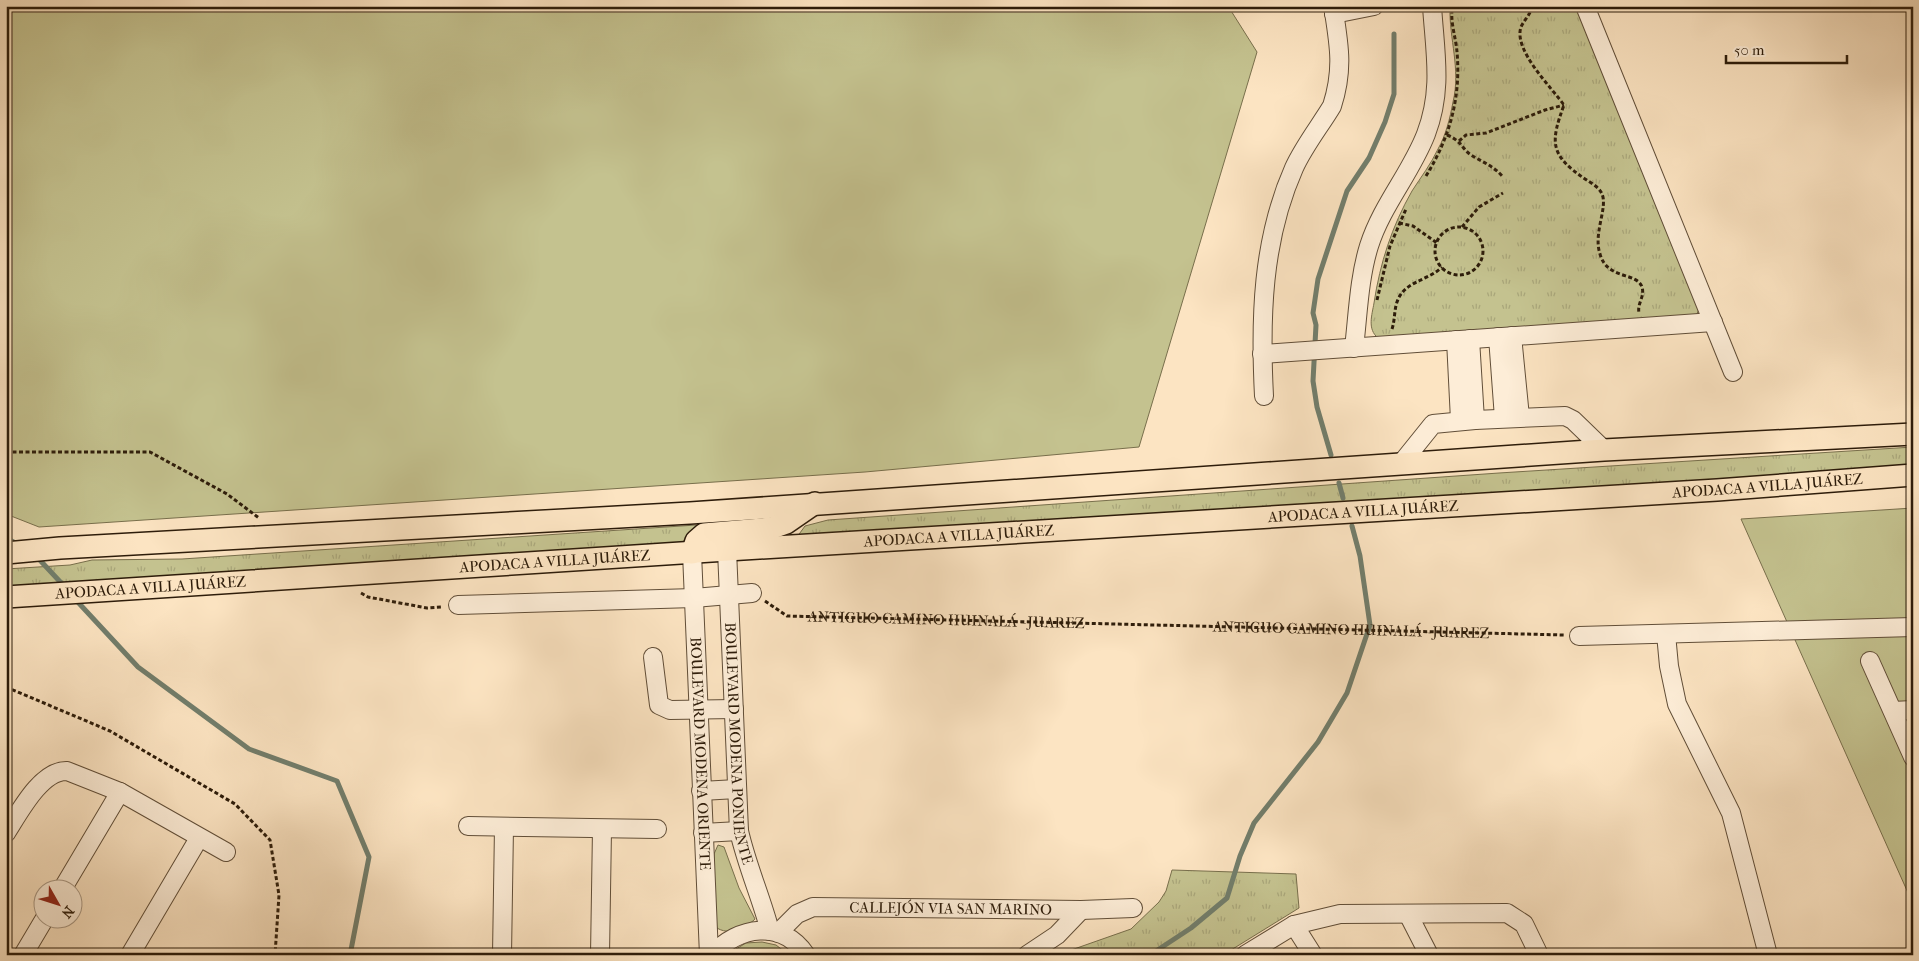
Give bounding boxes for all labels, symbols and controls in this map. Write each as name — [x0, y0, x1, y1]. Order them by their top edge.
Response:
scale bar — [1726, 32, 1848, 64]
text: 50 m — [1734, 41, 1765, 59]
street label: APODACA A VILLA JUÁREZ — [1671, 470, 1864, 502]
street label: APODACA A VILLA JUÁREZ — [1266, 497, 1459, 526]
street label: APODACA A VILLA JUÁREZ — [862, 521, 1055, 551]
street label: APODACA A VILLA JUÁREZ — [458, 546, 651, 576]
street label: APODACA A VILLA JUÁREZ — [54, 572, 247, 603]
street label: ANTIGUO CAMINO HUINALÁ - JUAREZ — [807, 607, 1085, 632]
street label: ANTIGUO CAMINO HUINALÁ - JUAREZ — [1212, 617, 1490, 642]
street label: BOULEVARD MODENA PONIENTE — [721, 622, 757, 867]
street label: BOULEVARD MODENA ORIENTE — [687, 637, 714, 871]
north arrow — [32, 878, 82, 928]
street label: CALLEJÓN VIA SAN MARINO — [849, 898, 1052, 919]
text: N — [58, 902, 78, 922]

